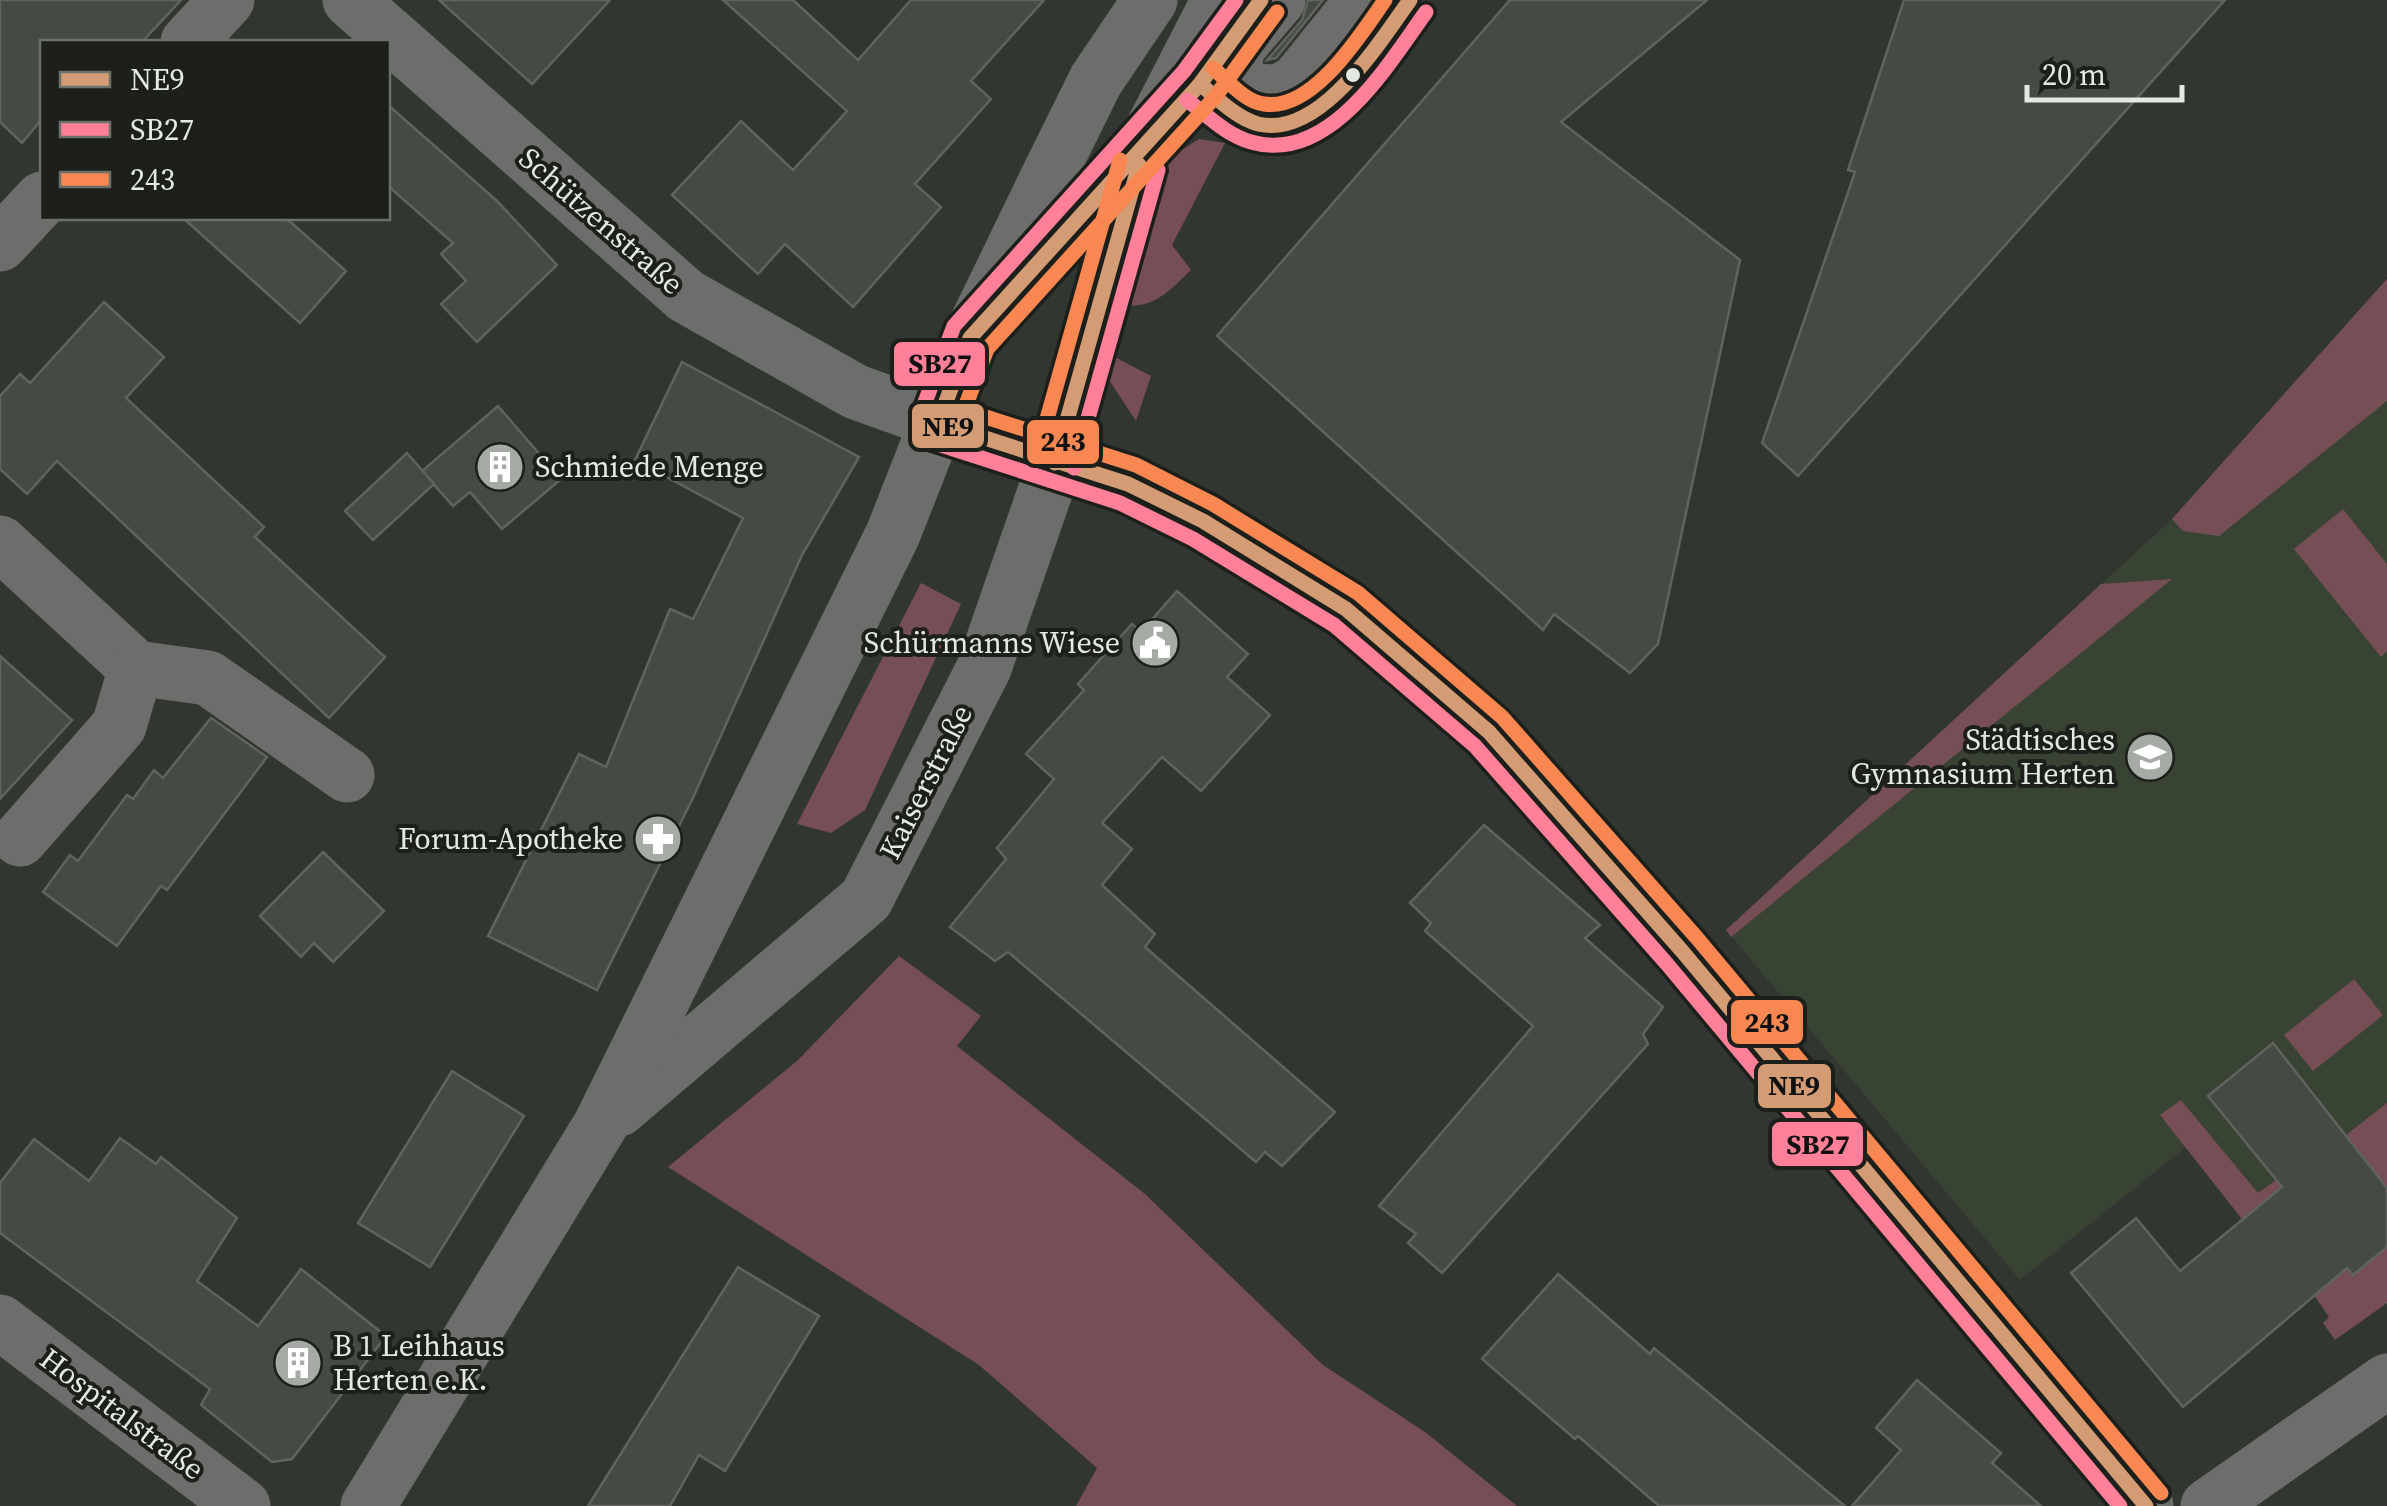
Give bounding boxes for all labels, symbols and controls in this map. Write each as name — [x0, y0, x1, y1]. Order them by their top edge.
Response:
legend — [40, 40, 390, 220]
scale bar — [2027, 40, 2182, 102]
text: 20 m — [2042, 54, 2106, 95]
text: NE9 — [130, 59, 185, 100]
unlabelled marker — [1343, 65, 1363, 85]
text: SB27 — [130, 109, 194, 150]
street label: Schützenstraße — [510, 138, 692, 303]
text: 243 — [130, 159, 175, 200]
line badge: SB27 — [892, 340, 987, 388]
text: SB27 — [908, 344, 972, 382]
line badge: NE9 — [910, 402, 986, 450]
text: NE9 — [922, 407, 974, 445]
line badge: 243 — [1025, 418, 1101, 466]
text: 243 — [1040, 422, 1086, 460]
building icon: Schmiede Menge — [474, 441, 526, 493]
place label: Schmiede Menge — [535, 446, 764, 487]
public building icon: Schürmanns Wiese — [1129, 617, 1181, 669]
place label: Schürmanns Wiese — [864, 622, 1120, 663]
street label: Kaiserstraße — [869, 698, 982, 866]
place label: Städtisches Gymnasium Herten — [1850, 719, 2115, 794]
school or university icon: Städtisches Gymnasium Herten — [2124, 731, 2176, 783]
pharmacy icon: Forum-Apotheke — [632, 813, 684, 865]
place label: Forum-Apotheke — [398, 818, 623, 859]
line badge: 243 — [1729, 998, 1805, 1046]
text: 243 — [1744, 1003, 1790, 1041]
line badge: NE9 — [1756, 1062, 1833, 1110]
text: NE9 — [1768, 1066, 1820, 1104]
line badge: SB27 — [1770, 1120, 1865, 1168]
text: SB27 — [1786, 1125, 1850, 1163]
place label: B 1 Leihhaus Herten e.K. — [333, 1325, 505, 1400]
building icon: B 1 Leihhaus Herten e.K. — [272, 1337, 324, 1389]
street label: Hospitalstraße — [32, 1338, 213, 1489]

